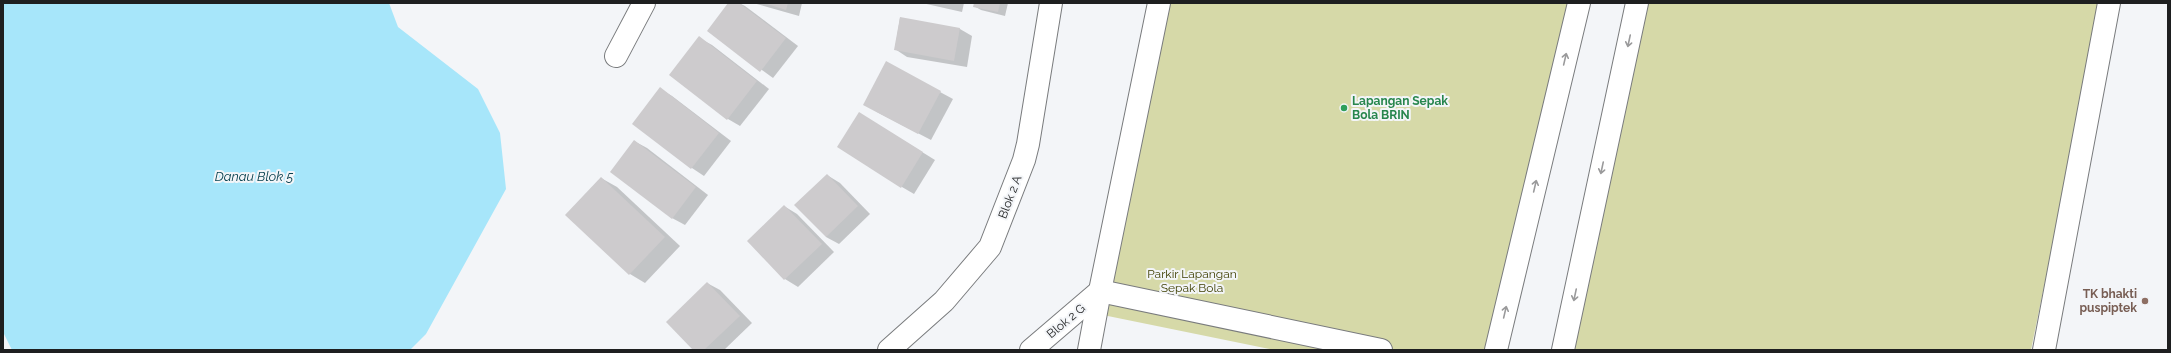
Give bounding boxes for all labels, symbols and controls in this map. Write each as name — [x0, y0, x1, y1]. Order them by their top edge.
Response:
one-way arrow — [1624, 34, 1632, 47]
one-way arrow — [1562, 53, 1570, 66]
place label: Lapangan Sepak Bola BRIN — [1352, 94, 1448, 122]
marker: Lapangan Sepak Bola BRIN — [1339, 103, 1349, 113]
one-way arrow — [1597, 161, 1605, 174]
water label: Danau Blok 5 — [215, 169, 293, 184]
street label: Blok 2 A — [995, 174, 1025, 220]
one-way arrow — [1532, 179, 1540, 192]
park label: Parkir Lapangan Sepak Bola — [1147, 267, 1237, 295]
place label: TK bhakti puspiptek — [2079, 287, 2137, 315]
one-way arrow — [1570, 289, 1578, 302]
marker: TK bhakti puspiptek — [2140, 296, 2150, 306]
street label: Blok 2 G — [1044, 301, 1088, 341]
one-way arrow — [1502, 306, 1509, 319]

